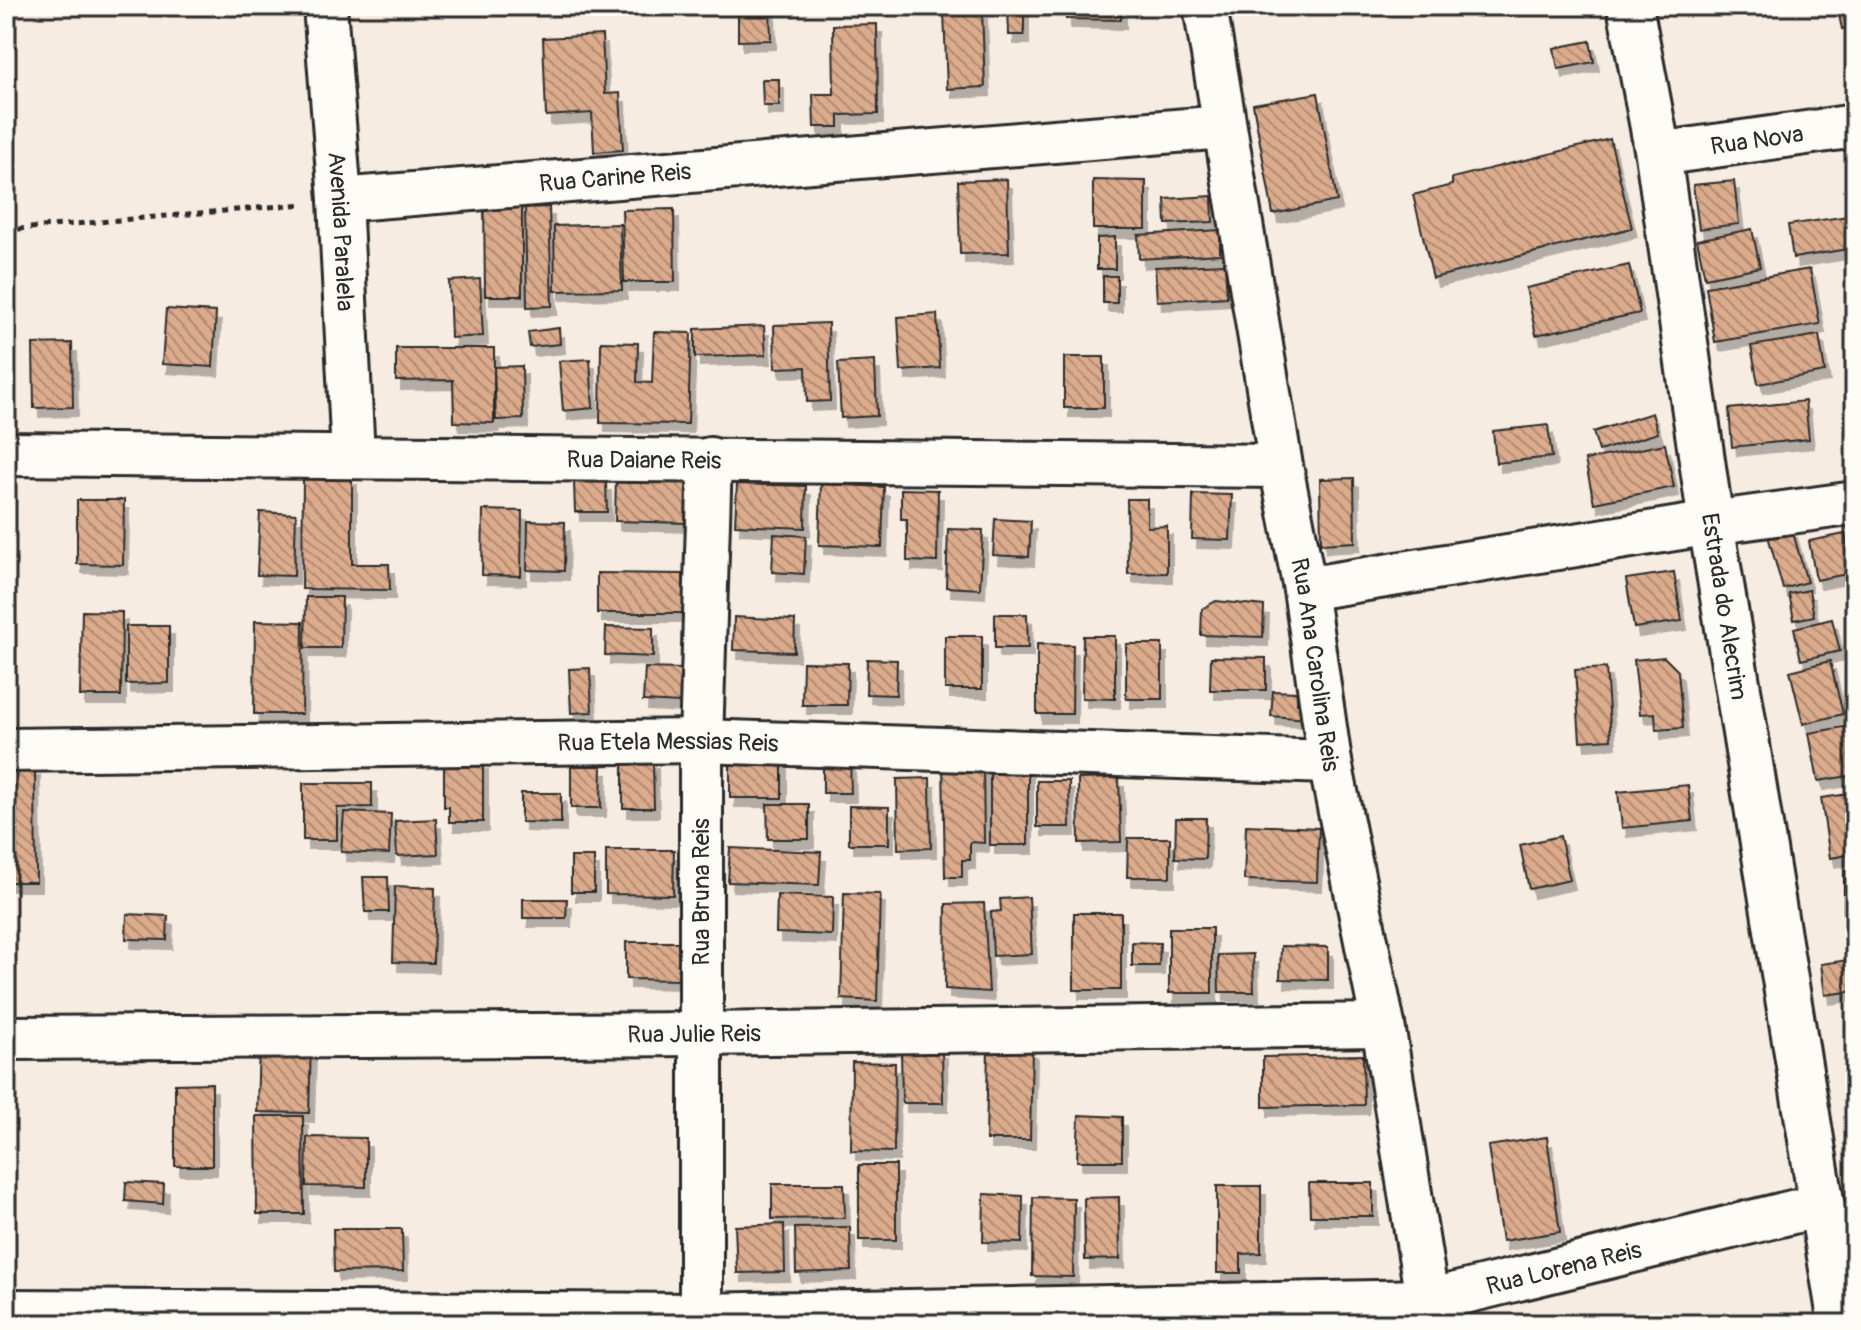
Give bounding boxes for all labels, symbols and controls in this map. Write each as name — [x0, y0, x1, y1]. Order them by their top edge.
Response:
street label: Rua Nova — [1709, 119, 1805, 161]
street label: Avenida Paralela — [322, 150, 360, 312]
street label: Rua Carine Reis — [538, 157, 692, 198]
street label: Rua Daiane Reis — [566, 445, 722, 475]
street label: Estrada do Alecrim — [1695, 511, 1754, 702]
street label: Rua Ana Carolina Reis — [1285, 556, 1346, 774]
street label: Rua Etela Messias Reis — [557, 726, 779, 758]
street label: Rua Bruna Reis — [687, 818, 716, 966]
street label: Rua Julie Reis — [627, 1019, 761, 1049]
street label: Rua Lorena Reis — [1483, 1235, 1645, 1301]

